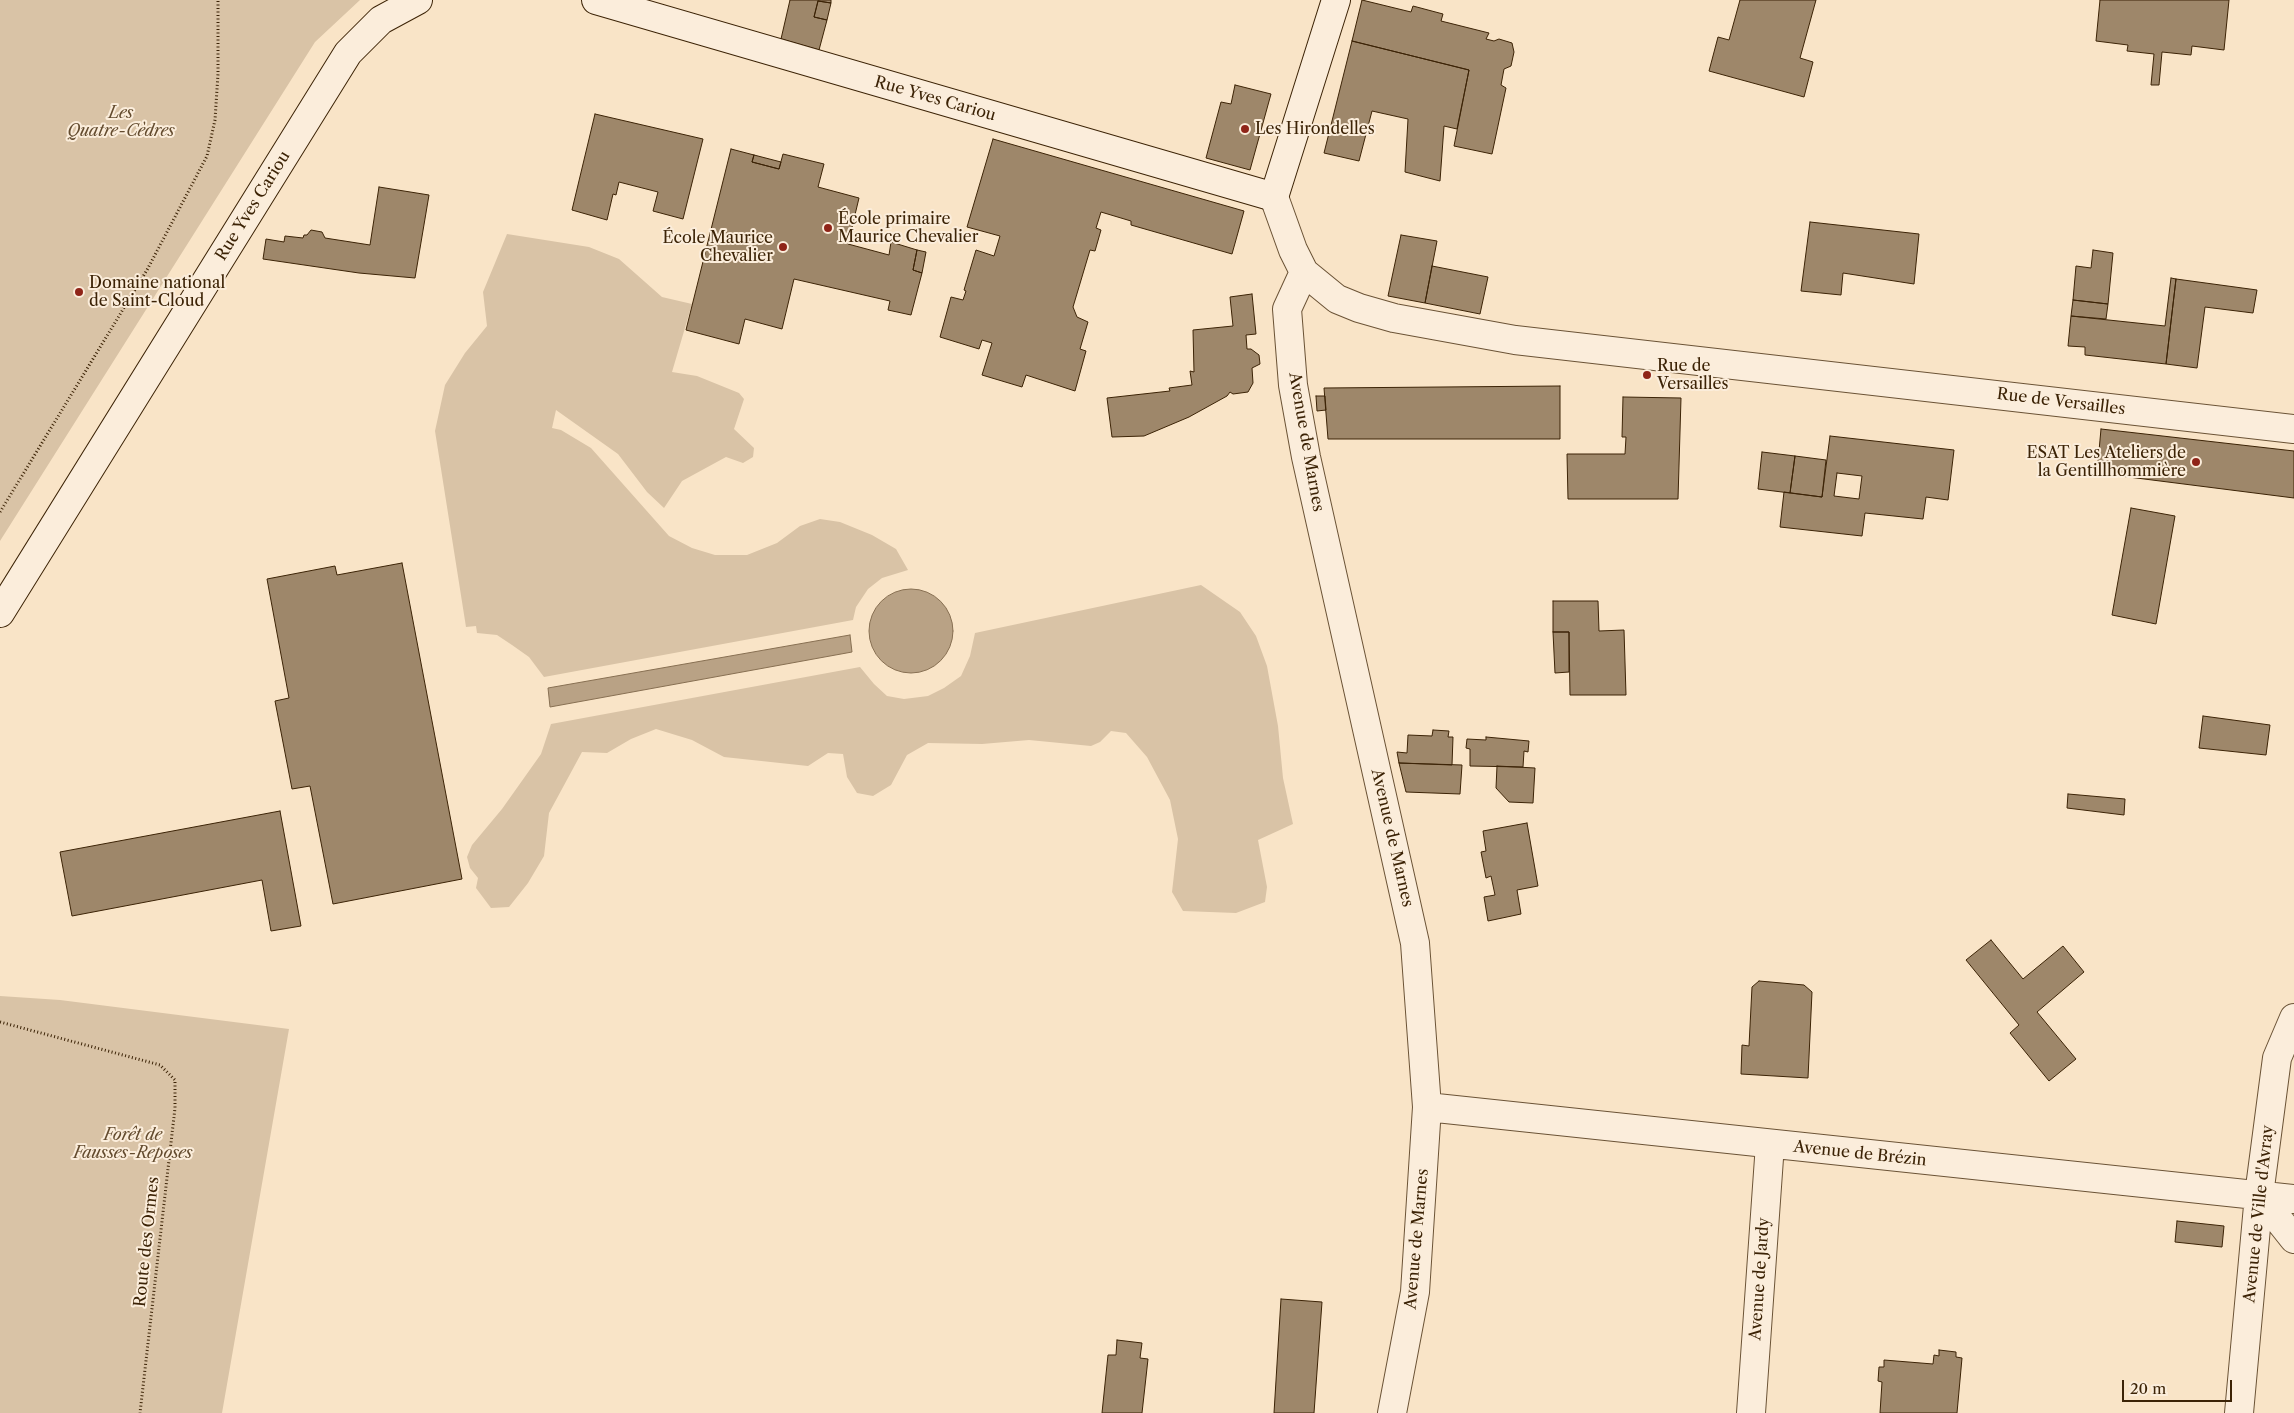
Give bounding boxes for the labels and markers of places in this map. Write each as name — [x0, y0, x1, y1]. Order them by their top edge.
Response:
place label: Les Hirondelles — [1255, 119, 1375, 139]
marker: Les Hirondelles — [1239, 123, 1251, 135]
place label: École primaire Maurice Chevalier — [838, 209, 979, 247]
marker: École primaire Maurice Chevalier — [822, 222, 834, 234]
place label: École Maurice Chevalier — [662, 228, 773, 266]
marker: École Maurice Chevalier — [777, 241, 789, 253]
place label: Domaine national de Saint-Cloud — [89, 273, 225, 311]
marker: Domaine national de Saint-Cloud — [73, 286, 85, 298]
place label: Rue de Versailles — [1657, 356, 1729, 394]
marker: Rue de Versailles — [1641, 369, 1653, 381]
place label: ESAT Les Ateliers de la Gentillhommière — [2027, 443, 2186, 481]
marker: ESAT Les Ateliers de la Gentillhommière — [2190, 456, 2202, 468]

